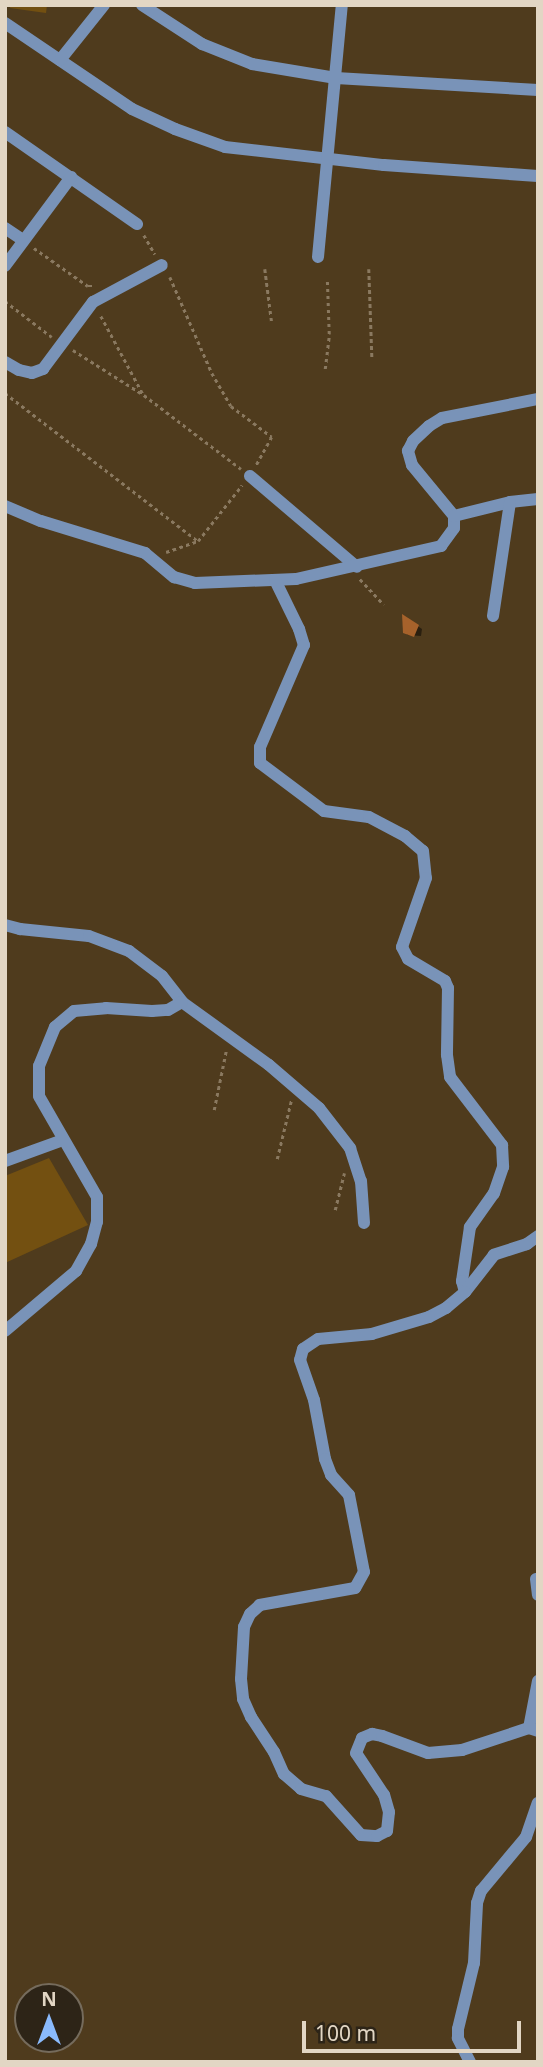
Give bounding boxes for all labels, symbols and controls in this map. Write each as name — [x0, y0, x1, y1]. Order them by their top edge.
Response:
north arrow — [14, 1983, 84, 2053]
text: N — [41, 1986, 57, 2012]
scale bar — [305, 2008, 524, 2052]
text: 100 m — [315, 2019, 376, 2047]

